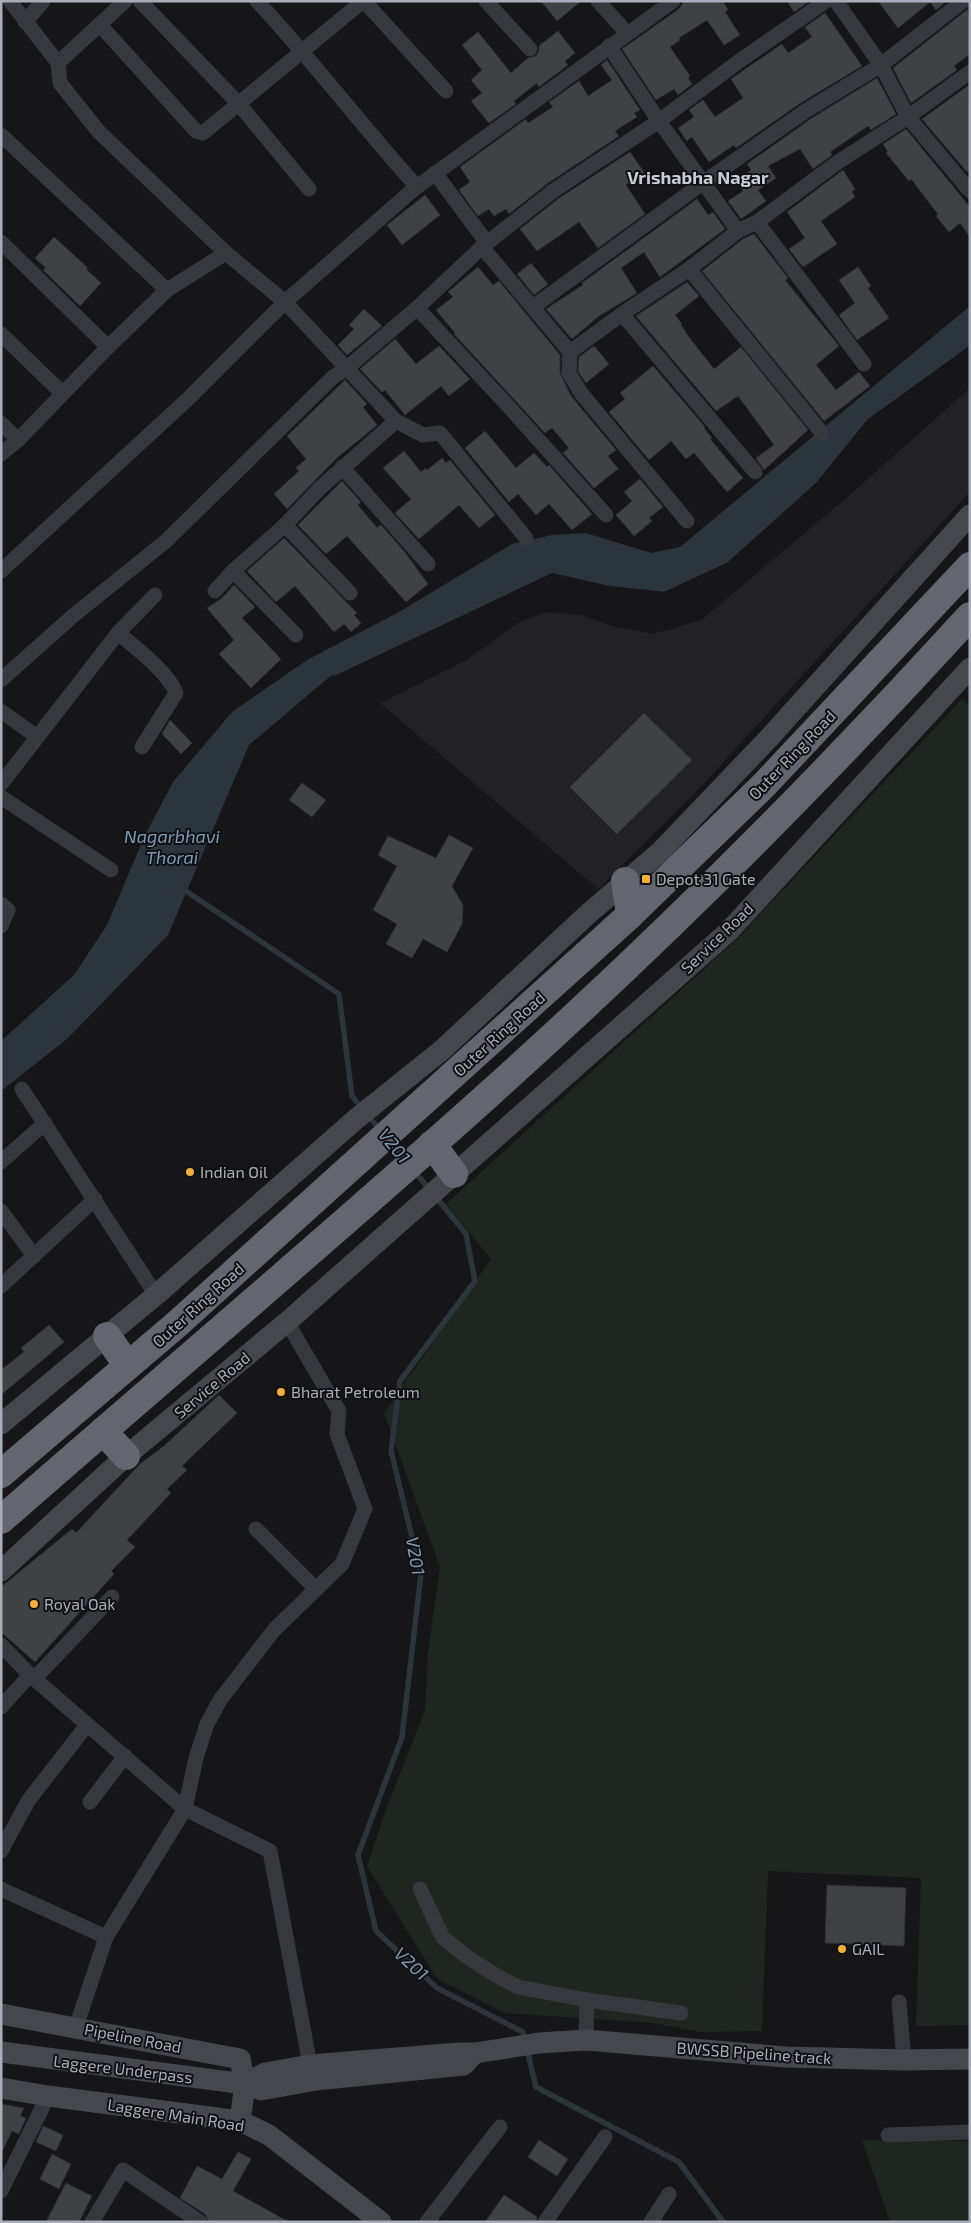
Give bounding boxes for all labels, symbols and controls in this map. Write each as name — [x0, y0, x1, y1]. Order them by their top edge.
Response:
district label: Vrishabha Nagar — [627, 166, 769, 188]
street label: Outer Ring Road — [744, 706, 839, 803]
water label: Nagarbhavi Thorai — [124, 825, 220, 868]
place label: Depot 31 Gate — [656, 869, 756, 888]
marker: Depot 31 Gate — [640, 873, 652, 885]
street label: Service Road — [677, 898, 757, 977]
street label: Outer Ring Road — [449, 988, 548, 1080]
water label: V201 — [374, 1123, 416, 1167]
place label: Indian Oil — [200, 1162, 268, 1181]
marker: Indian Oil — [184, 1166, 196, 1178]
street label: Outer Ring Road — [148, 1259, 247, 1351]
street label: Service Road — [170, 1347, 253, 1422]
place label: Bharat Petroleum — [291, 1382, 420, 1401]
marker: Bharat Petroleum — [275, 1386, 287, 1398]
water label: V201 — [402, 1535, 430, 1577]
place label: Royal Oak — [44, 1594, 116, 1613]
marker: Royal Oak — [28, 1598, 40, 1610]
place label: GAIL — [852, 1939, 884, 1958]
water label: V201 — [390, 1942, 433, 1985]
marker: GAIL — [836, 1943, 848, 1955]
street label: Pipeline Road — [83, 2019, 183, 2056]
street label: BWSSB Pipeline track — [676, 2038, 832, 2067]
street label: Laggere Underpass — [52, 2051, 194, 2086]
street label: Laggere Main Road — [106, 2094, 246, 2135]

